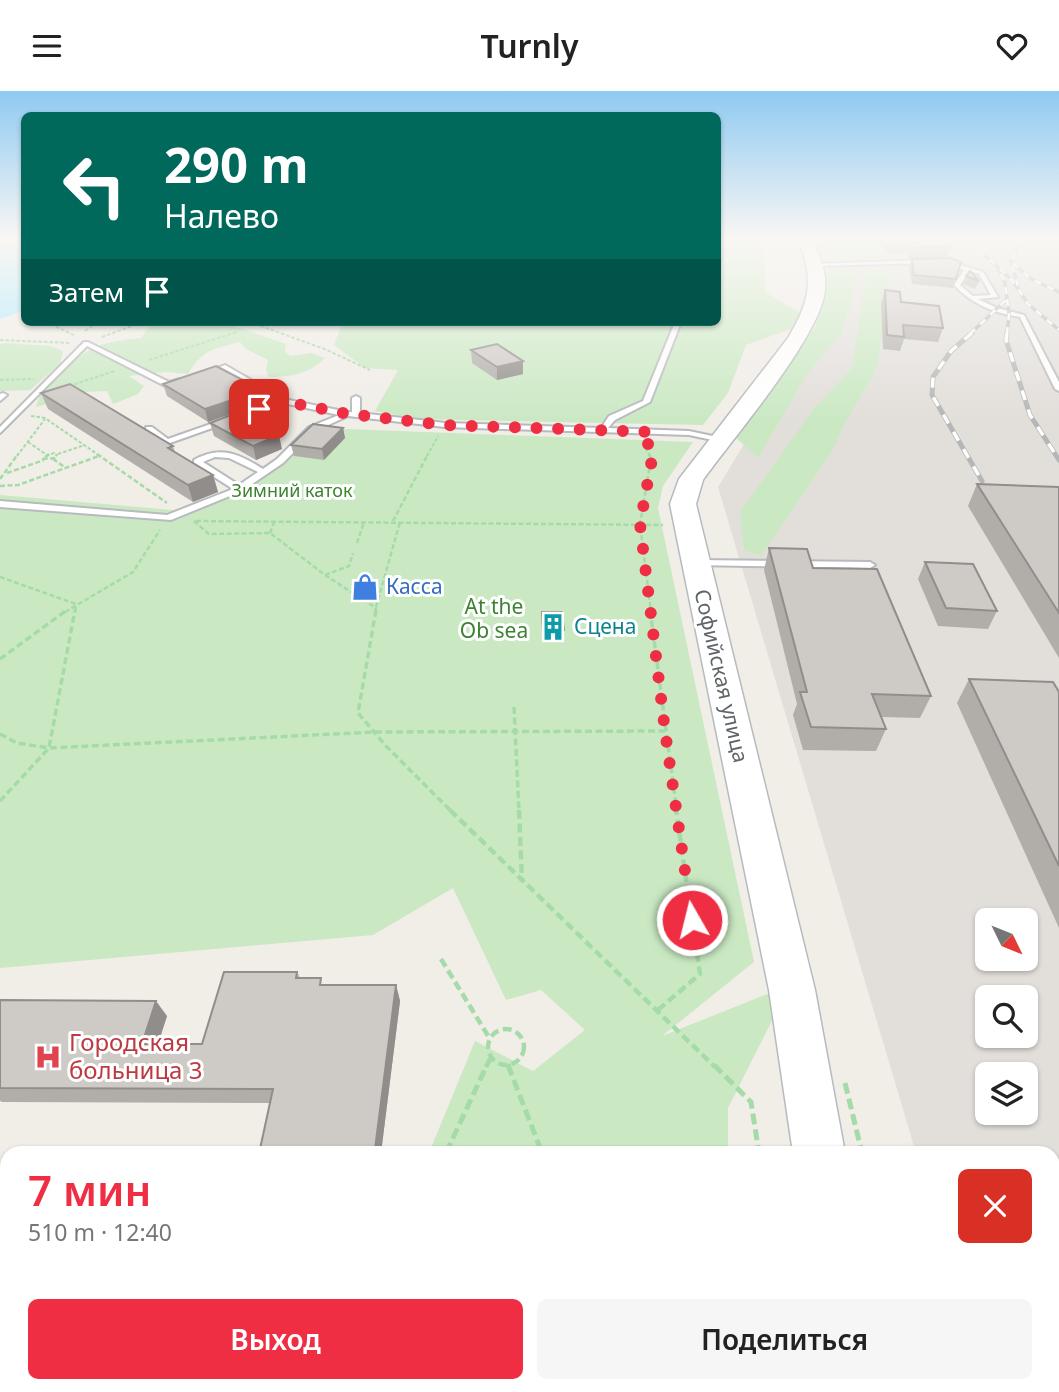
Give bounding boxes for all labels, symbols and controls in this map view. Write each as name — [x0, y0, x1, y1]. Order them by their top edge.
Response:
text: Turnly — [481, 24, 578, 67]
icon: menu — [28, 27, 66, 65]
icon: heart — [993, 27, 1031, 65]
text: 290 m — [164, 131, 309, 197]
icon: left — [49, 140, 140, 231]
text: Налево — [164, 194, 279, 237]
icon: arrive — [138, 273, 176, 311]
text: Затем — [49, 274, 124, 310]
pin — [229, 379, 289, 439]
icon: arrive — [240, 390, 278, 428]
park label: Зимний каток — [232, 478, 353, 502]
shop icon: Касса — [350, 572, 380, 602]
place label: Касса — [386, 572, 443, 600]
street label: Софийская улица — [688, 586, 756, 765]
park label: At the Ob sea — [460, 592, 528, 644]
building icon: Сцена — [538, 612, 568, 642]
place label: Сцена — [574, 612, 636, 640]
position arrow — [655, 883, 729, 957]
north arrow — [975, 908, 1038, 971]
map controls — [975, 908, 1038, 1125]
button: search — [975, 985, 1038, 1048]
place label: Городская больница 3 — [69, 1025, 202, 1086]
hospital icon: Городская больница 3 — [33, 1042, 63, 1072]
button: layers — [975, 1062, 1038, 1125]
text: 7 мин — [28, 1161, 151, 1218]
button: close — [958, 1169, 1032, 1243]
text: 510 m · 12:40 — [28, 1216, 172, 1248]
button: Выход — [28, 1299, 523, 1379]
button: Поделиться — [537, 1299, 1032, 1379]

